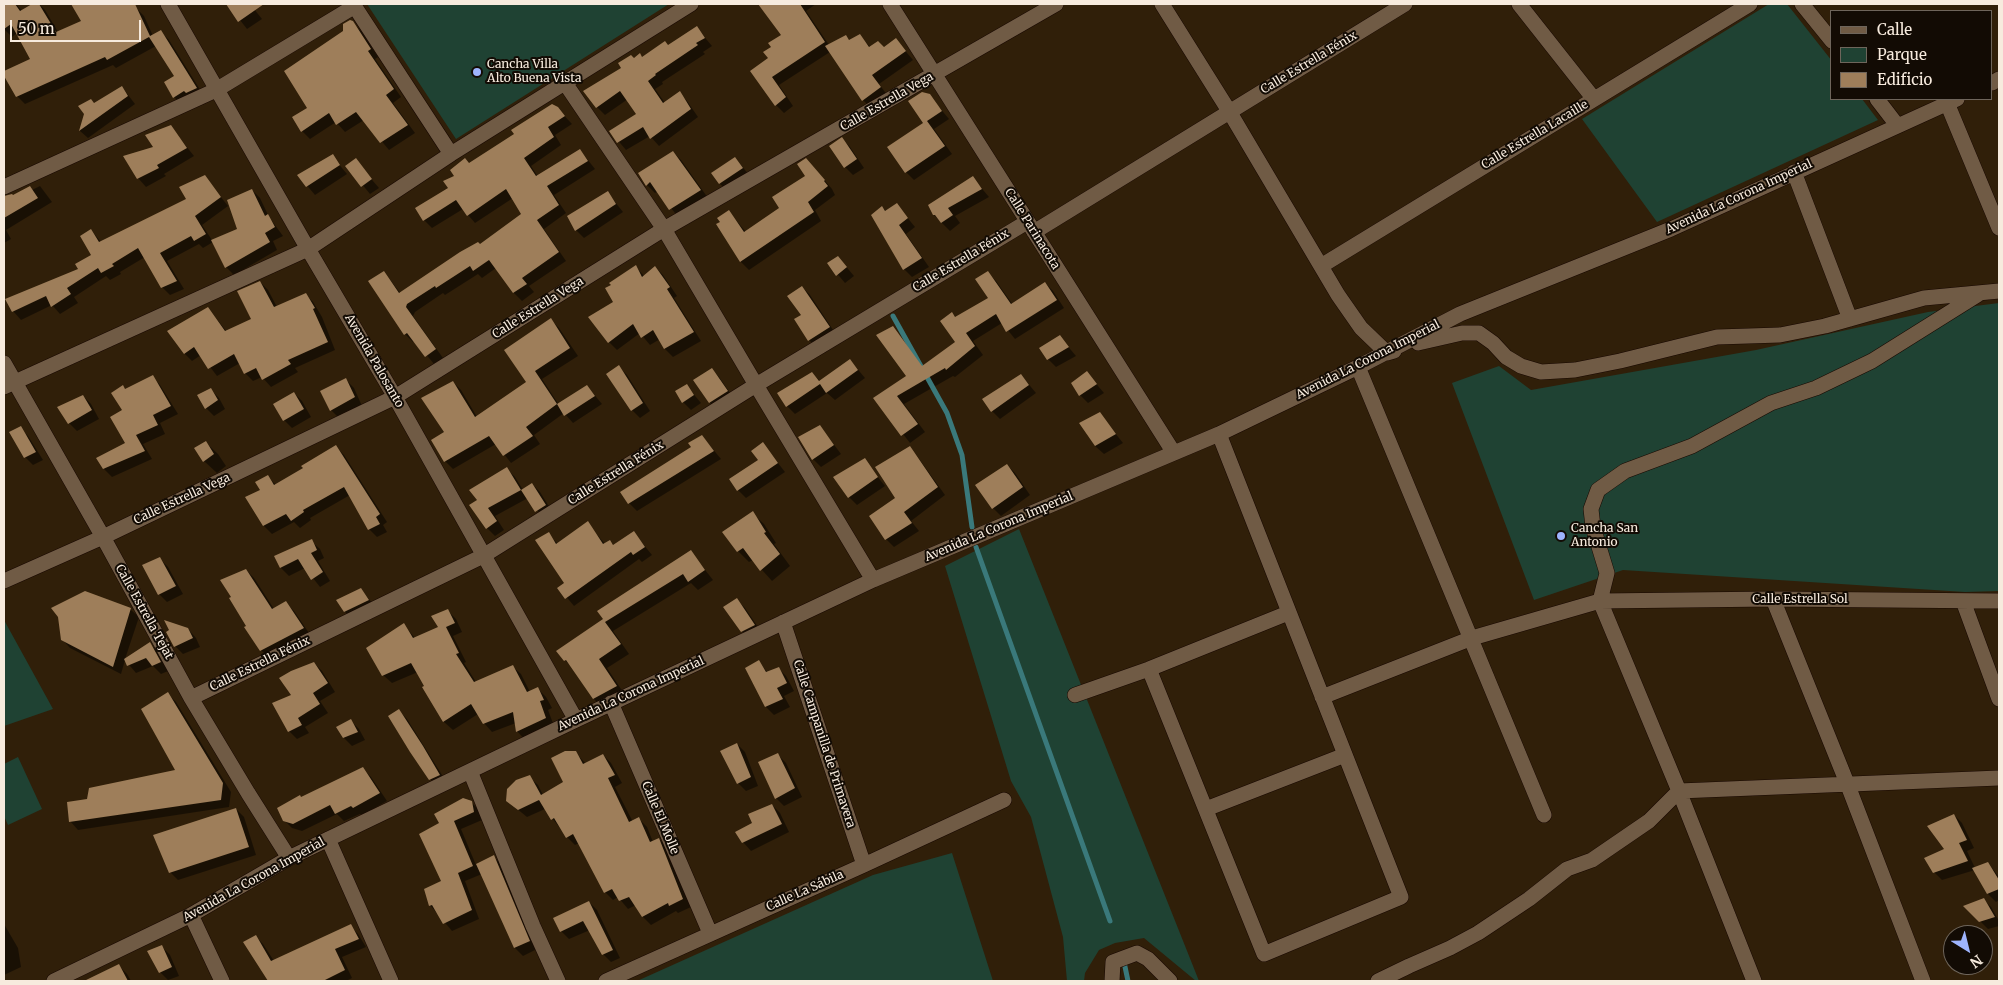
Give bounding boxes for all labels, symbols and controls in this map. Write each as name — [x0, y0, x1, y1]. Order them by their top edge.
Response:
scale bar — [12, 10, 144, 42]
legend — [1830, 10, 1993, 100]
text: 50 m — [18, 19, 55, 38]
text: Calle — [1877, 20, 1912, 39]
street label: Calle Estrella Fénix — [1258, 29, 1360, 97]
text: Parque — [1877, 45, 1927, 64]
place label: Cancha Villa Alto Buena Vista — [487, 58, 581, 86]
marker: Cancha Villa Alto Buena Vista — [471, 66, 483, 78]
street label: Calle Estrella Vega — [838, 70, 936, 134]
text: Edificio — [1877, 70, 1932, 89]
street label: Calle Estrella Lacaille — [1479, 97, 1591, 173]
street label: Avenida La Corona Imperial — [1664, 157, 1814, 237]
street label: Calle Parinacota — [1001, 186, 1063, 272]
street label: Calle Estrella Fénix — [910, 227, 1012, 295]
street label: Calle Estrella Vega — [490, 274, 586, 342]
street label: Avenida Palosanto — [341, 312, 407, 410]
street label: Avenida La Corona Imperial — [1294, 317, 1442, 403]
street label: Calle Estrella Fénix — [566, 438, 666, 508]
street label: Calle Estrella Vega — [131, 470, 233, 528]
street label: Avenida La Corona Imperial — [923, 489, 1075, 565]
place label: Cancha San Antonio — [1571, 522, 1638, 550]
marker: Cancha San Antonio — [1555, 530, 1567, 542]
street label: Calle Estrella Tejat — [112, 562, 176, 662]
street label: Calle Estrella Sol — [1752, 593, 1848, 607]
street label: Calle Estrella Fénix — [208, 634, 312, 694]
street label: Avenida La Corona Imperial — [556, 654, 706, 734]
street label: Calle Campanilla de Primavera — [790, 658, 858, 830]
street label: Calle El Molle — [638, 779, 682, 857]
street label: Avenida La Corona Imperial — [181, 835, 327, 925]
street label: Calle La Sábila — [764, 868, 846, 914]
north arrow — [1943, 925, 1993, 975]
text: N — [1966, 951, 1986, 972]

